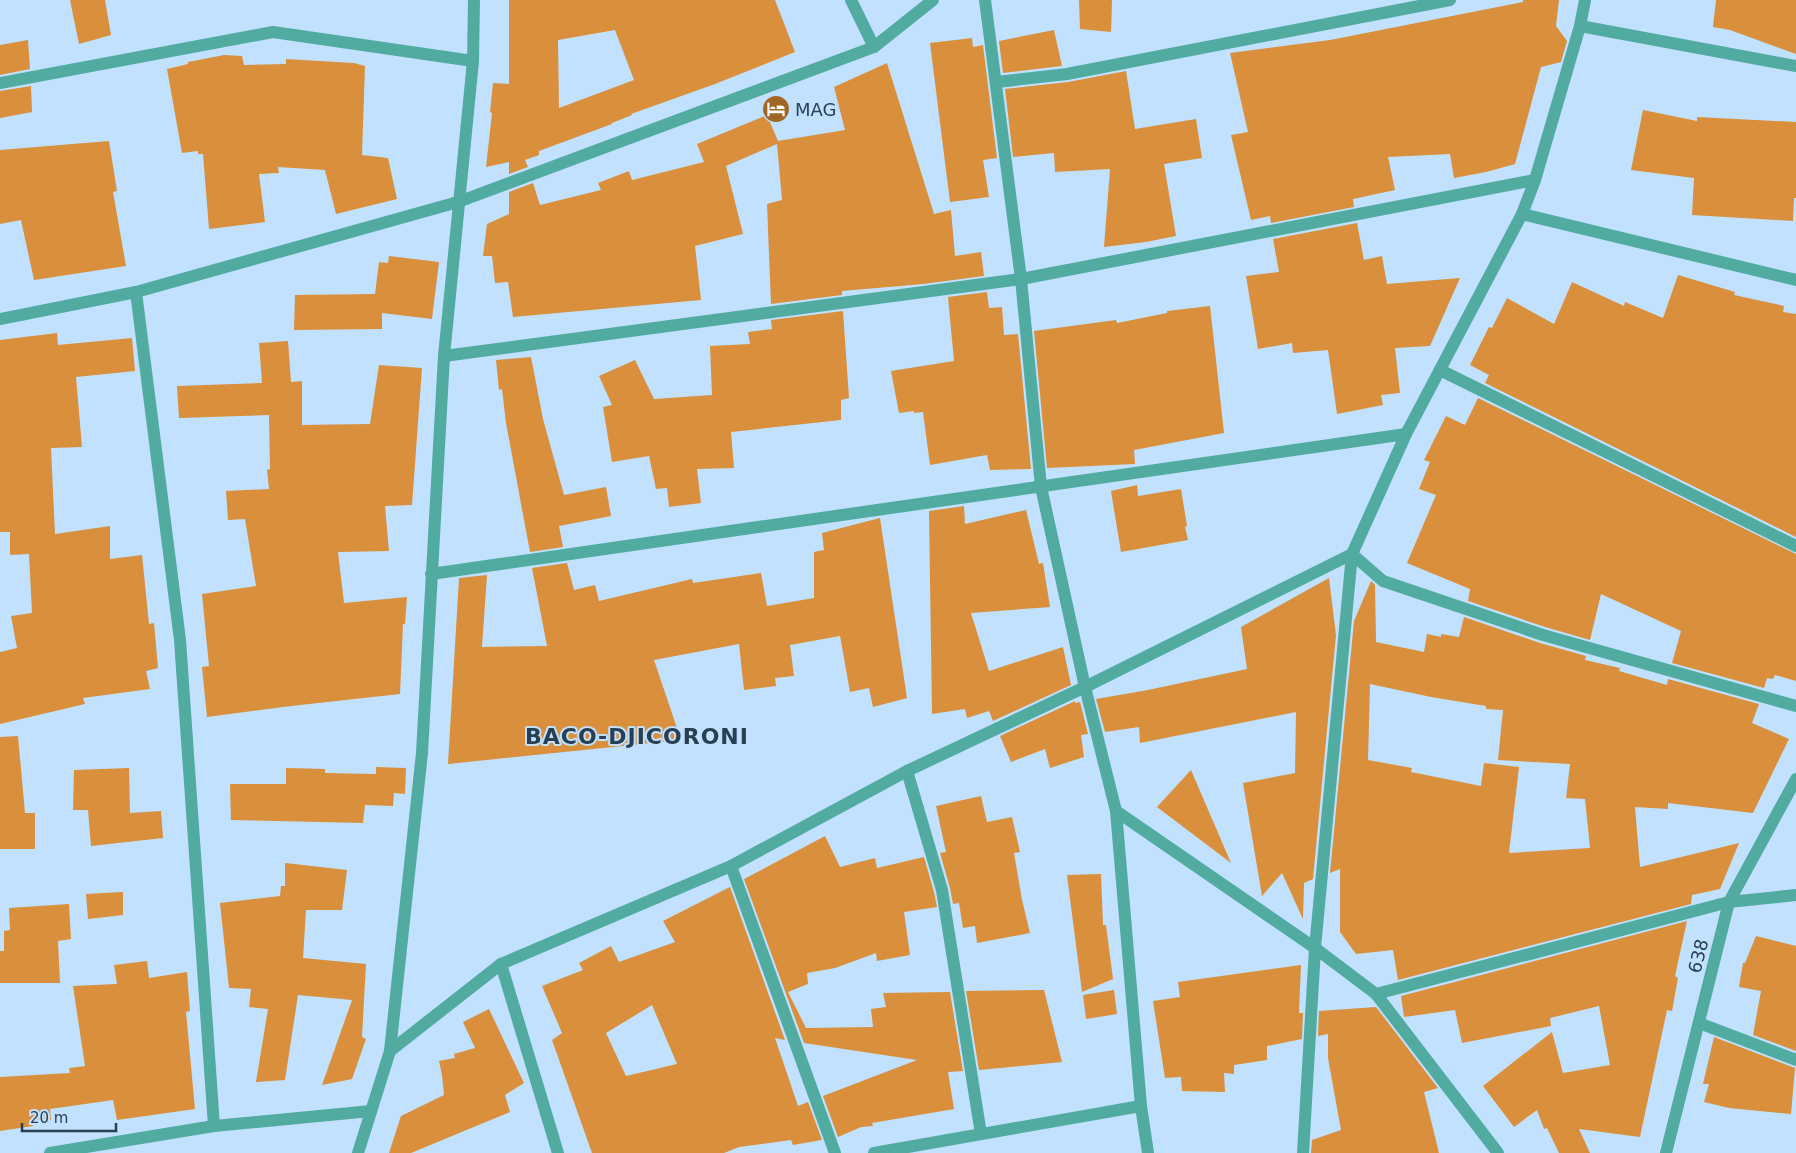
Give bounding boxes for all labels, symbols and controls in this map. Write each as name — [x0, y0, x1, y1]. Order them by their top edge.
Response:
hotel icon: MAG — [761, 94, 791, 124]
place label: MAG — [795, 99, 836, 120]
district label: BACO-DJICORONI — [525, 724, 749, 749]
street label: 638 — [1684, 937, 1712, 975]
scale bar — [22, 1100, 116, 1132]
text: 20 m — [30, 1109, 68, 1127]

